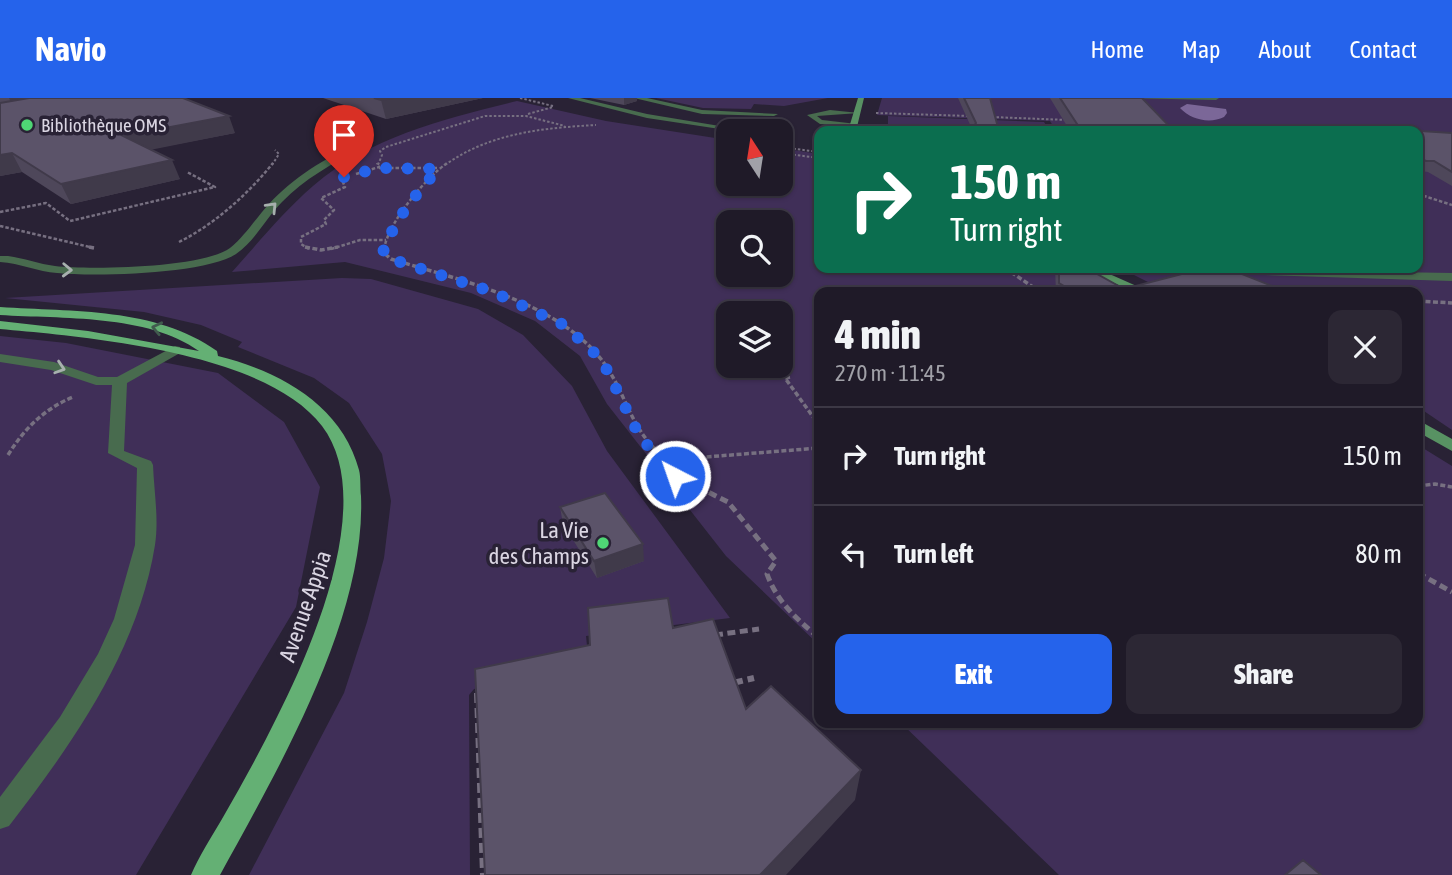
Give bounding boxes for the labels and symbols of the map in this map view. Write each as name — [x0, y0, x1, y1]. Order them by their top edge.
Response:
pin — [314, 105, 374, 177]
place label: Bibliothèque OMS — [41, 114, 166, 136]
marker: Bibliothèque OMS — [19, 117, 35, 133]
north arrow — [716, 119, 793, 196]
one-way arrow — [264, 202, 277, 215]
one-way arrow — [62, 262, 72, 278]
one-way arrow — [151, 322, 163, 337]
one-way arrow — [54, 360, 66, 375]
position arrow — [638, 439, 712, 513]
place label: La Vie des Champs — [489, 517, 589, 569]
marker: La Vie des Champs — [595, 535, 611, 551]
street label: Avenue Appia — [274, 547, 336, 665]

